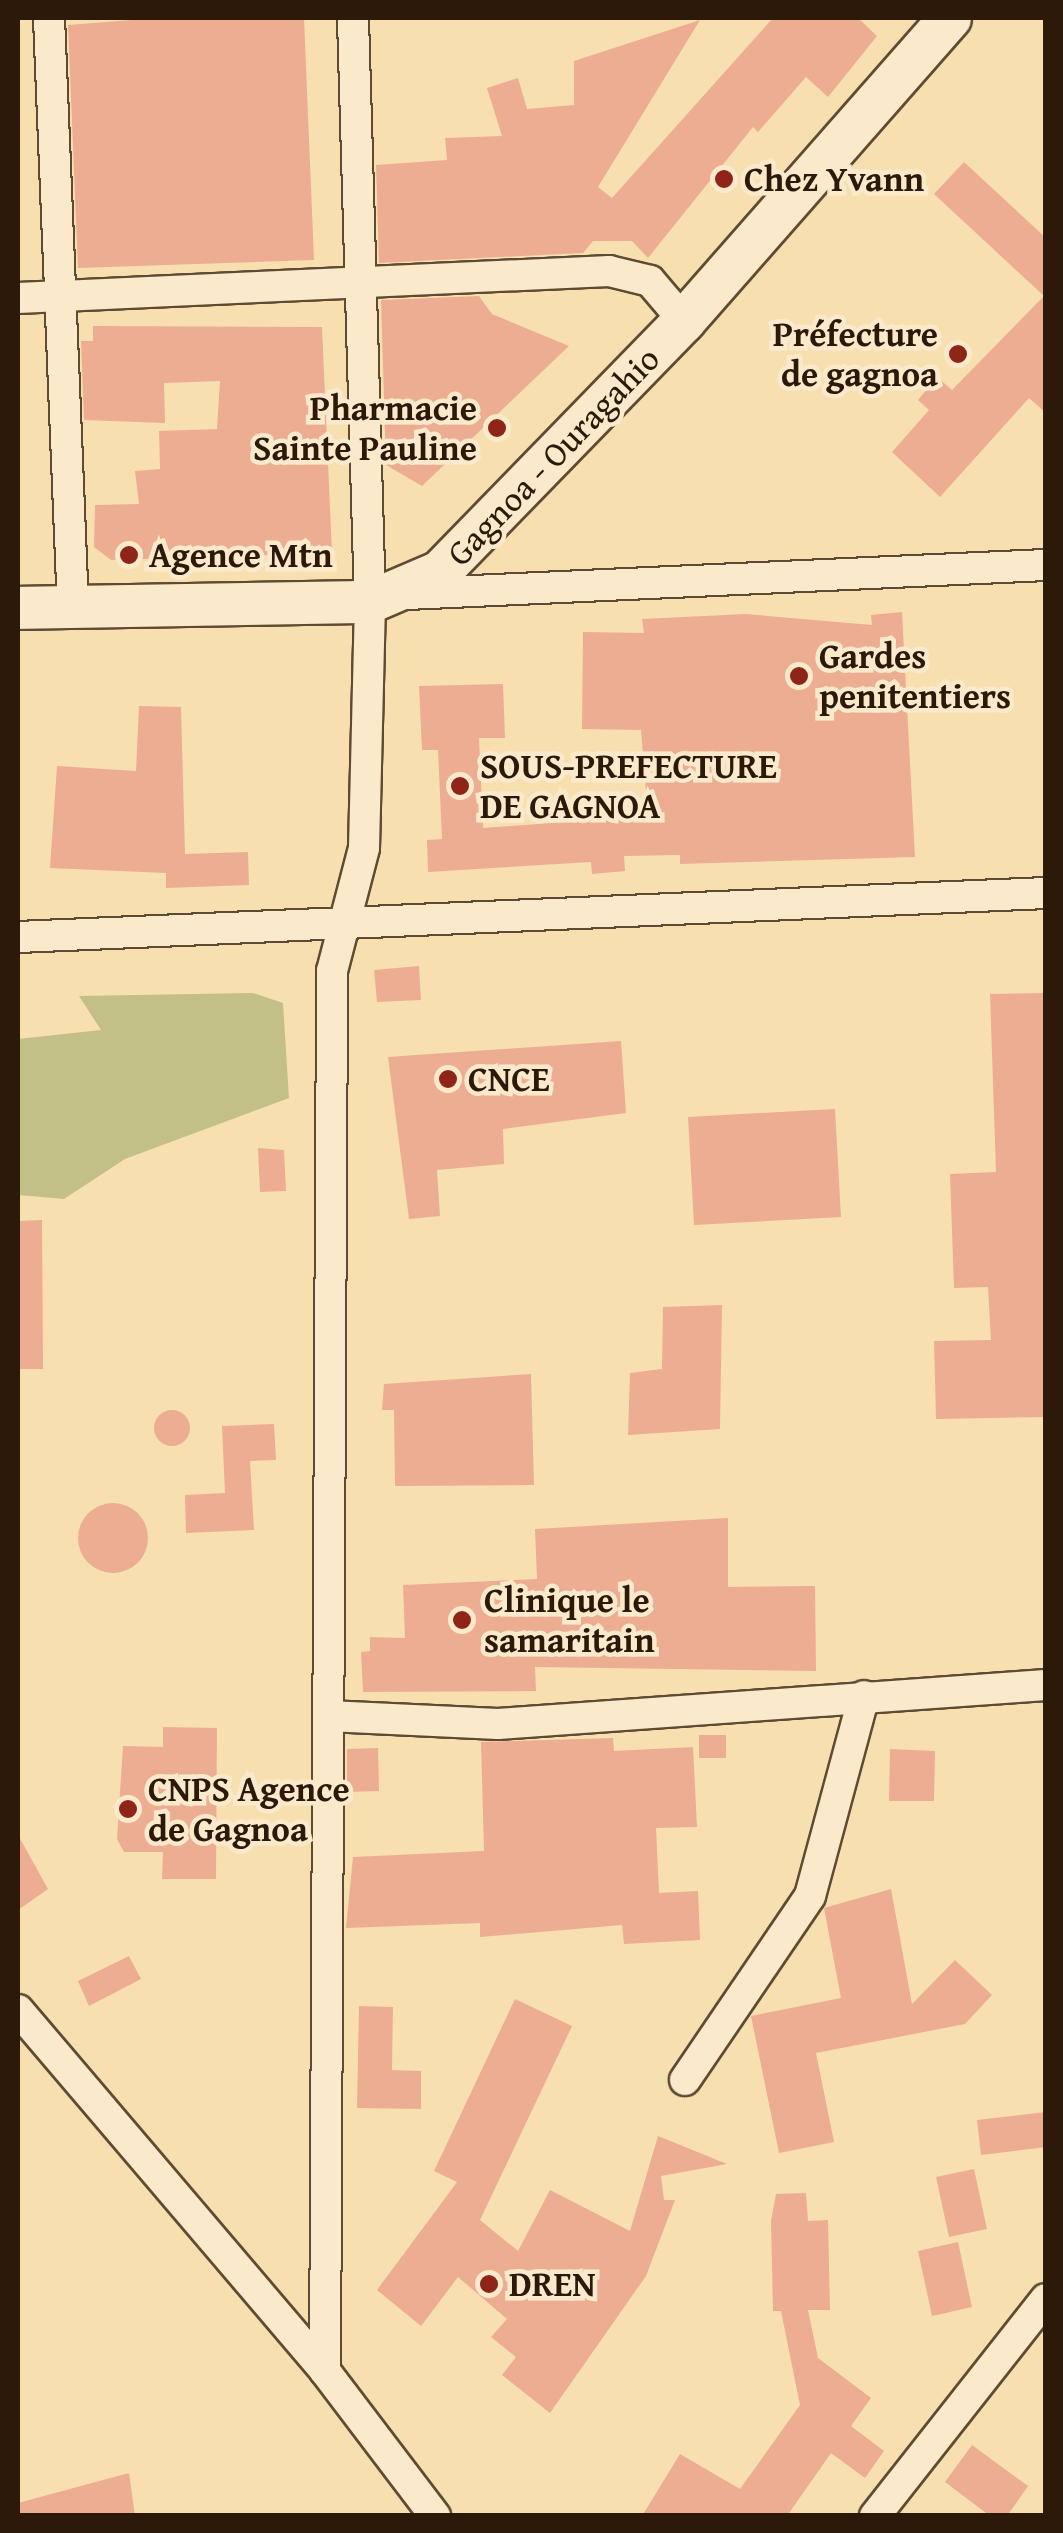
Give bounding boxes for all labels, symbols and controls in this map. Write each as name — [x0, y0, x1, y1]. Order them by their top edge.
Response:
place label: Chez Yvann — [744, 158, 924, 200]
marker: Chez Yvann — [713, 168, 735, 190]
place label: Préfecture de gagnoa — [773, 313, 938, 395]
street label: Gagnoa - Ouragahio — [438, 338, 668, 574]
marker: Préfecture de gagnoa — [947, 343, 969, 365]
place label: Pharmacie Sainte Pauline — [253, 387, 477, 469]
marker: Pharmacie Sainte Pauline — [486, 417, 508, 439]
place label: Agence Mtn — [149, 534, 333, 576]
marker: Agence Mtn — [118, 544, 140, 566]
place label: Gardes penitentiers — [819, 635, 1011, 717]
marker: Gardes penitentiers — [788, 665, 810, 687]
place label: SOUS-PREFECTURE DE GAGNOA — [480, 745, 777, 827]
marker: SOUS-PREFECTURE DE GAGNOA — [449, 775, 471, 797]
place label: CNCE — [468, 1058, 550, 1100]
marker: CNCE — [437, 1068, 459, 1090]
place label: Clinique le samaritain — [484, 1579, 655, 1661]
marker: Clinique le samaritain — [449, 1607, 475, 1633]
place label: CNPS Agence de Gagnoa — [148, 1768, 350, 1850]
marker: CNPS Agence de Gagnoa — [117, 1798, 139, 1820]
place label: DREN — [509, 2263, 596, 2305]
marker: DREN — [478, 2273, 500, 2295]

